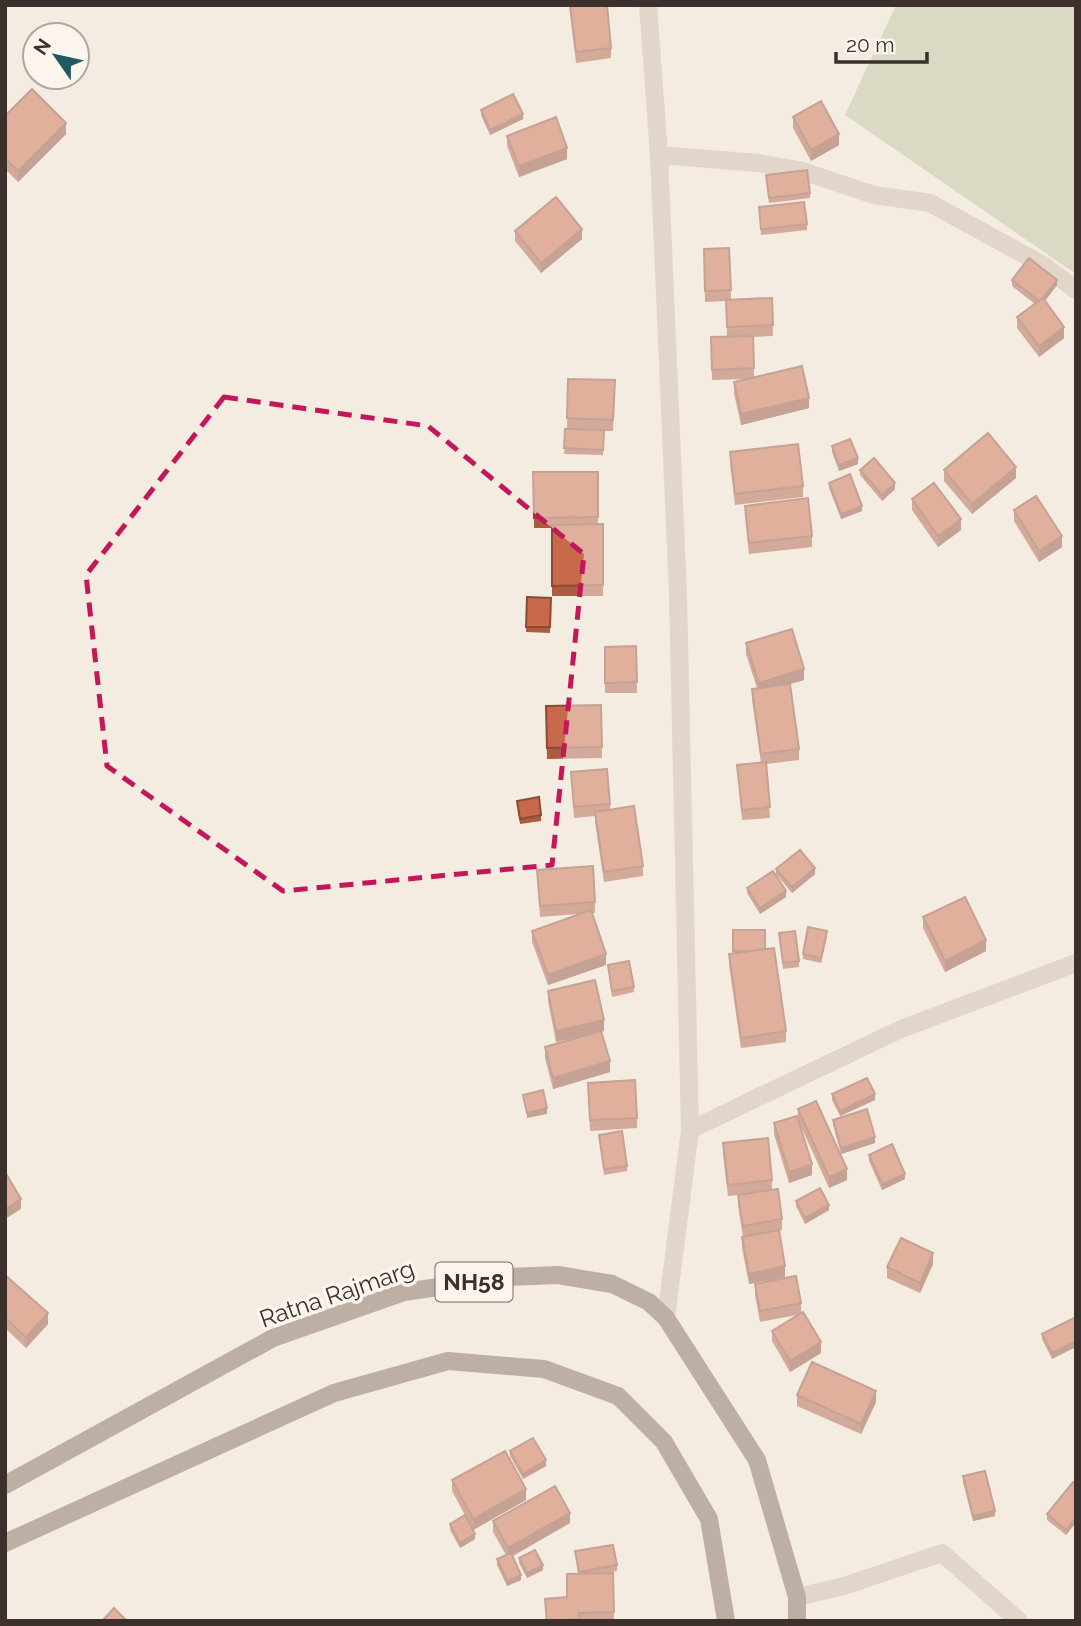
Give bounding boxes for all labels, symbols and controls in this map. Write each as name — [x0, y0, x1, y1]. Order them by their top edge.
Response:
north arrow — [21, 21, 91, 91]
scale bar — [836, 21, 927, 65]
text: 20 m — [846, 32, 894, 57]
text: N — [29, 34, 55, 59]
street label: Ratna Rajmarg — [256, 1253, 418, 1334]
road number: NH58 — [435, 1262, 512, 1302]

